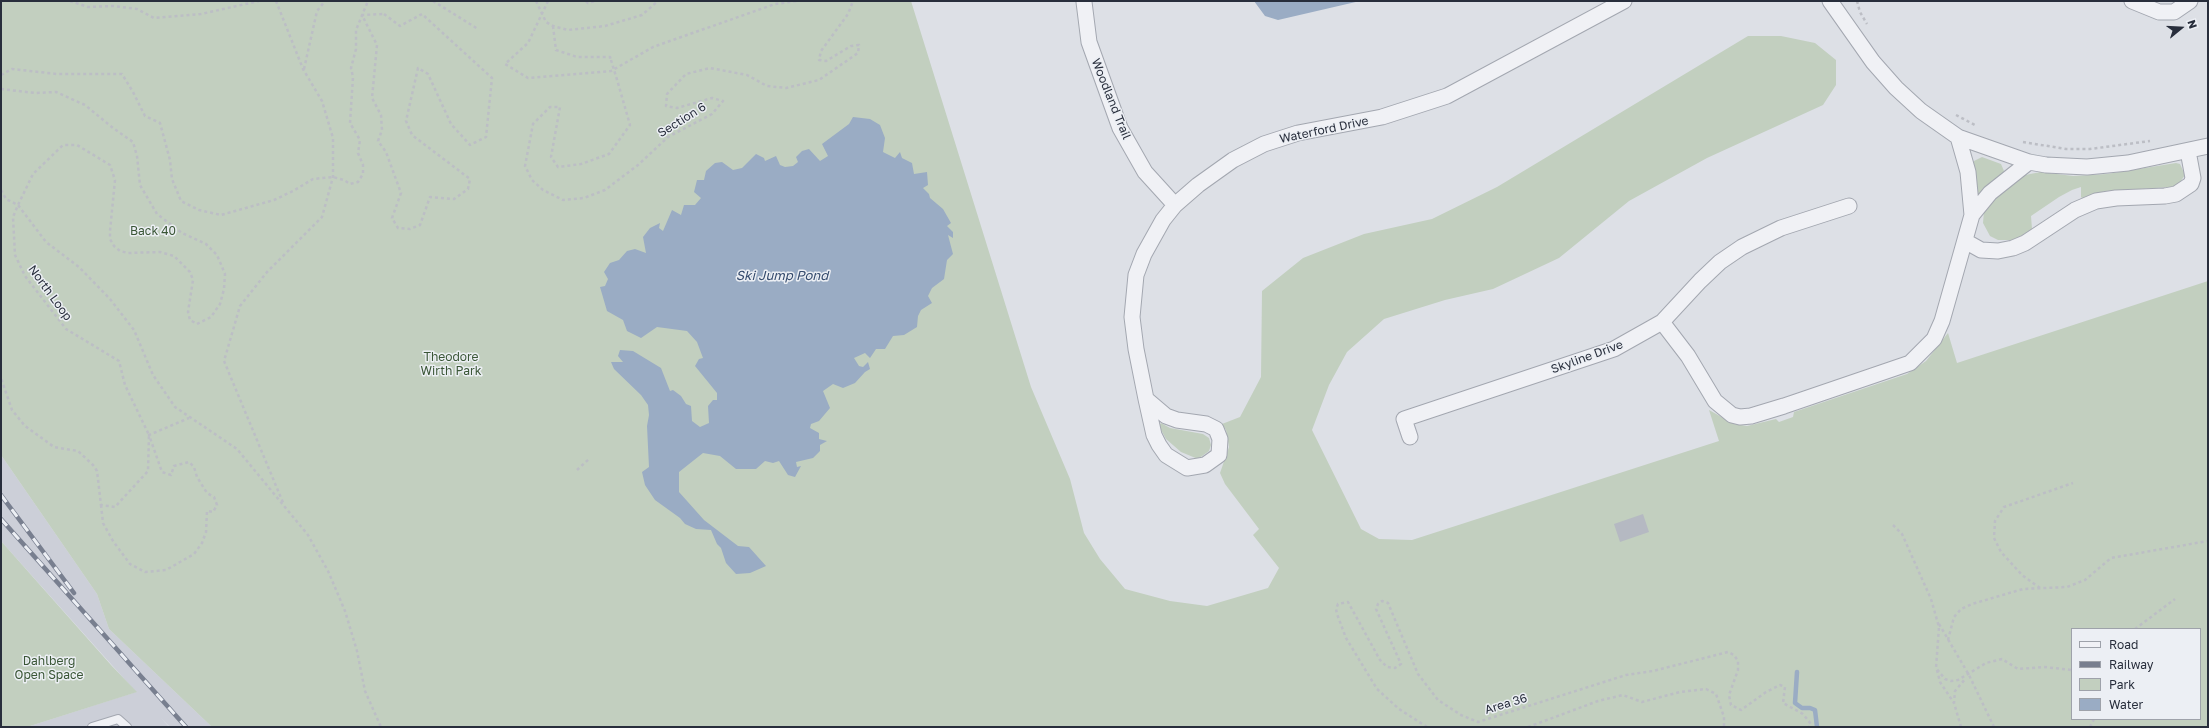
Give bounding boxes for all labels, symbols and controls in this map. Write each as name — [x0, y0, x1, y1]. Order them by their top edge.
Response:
north arrow — [2161, 8, 2201, 48]
text: N — [2185, 18, 2200, 30]
street label: Woodland Trail — [1088, 56, 1134, 142]
street label: Section 6 — [655, 100, 709, 140]
street label: Waterford Drive — [1278, 114, 1370, 146]
park label: Back 40 — [130, 224, 176, 238]
street label: North Loop — [25, 263, 75, 323]
water label: Ski Jump Pond — [736, 268, 828, 284]
street label: Skyline Drive — [1549, 337, 1625, 377]
park label: Theodore Wirth Park — [421, 350, 481, 378]
legend — [2071, 628, 2201, 720]
text: Road — [2109, 637, 2138, 652]
park label: Dahlberg Open Space — [15, 654, 83, 682]
text: Railway — [2109, 657, 2154, 672]
text: Park — [2109, 677, 2135, 692]
street label: Area 36 — [1483, 691, 1529, 717]
text: Water — [2109, 697, 2143, 712]

